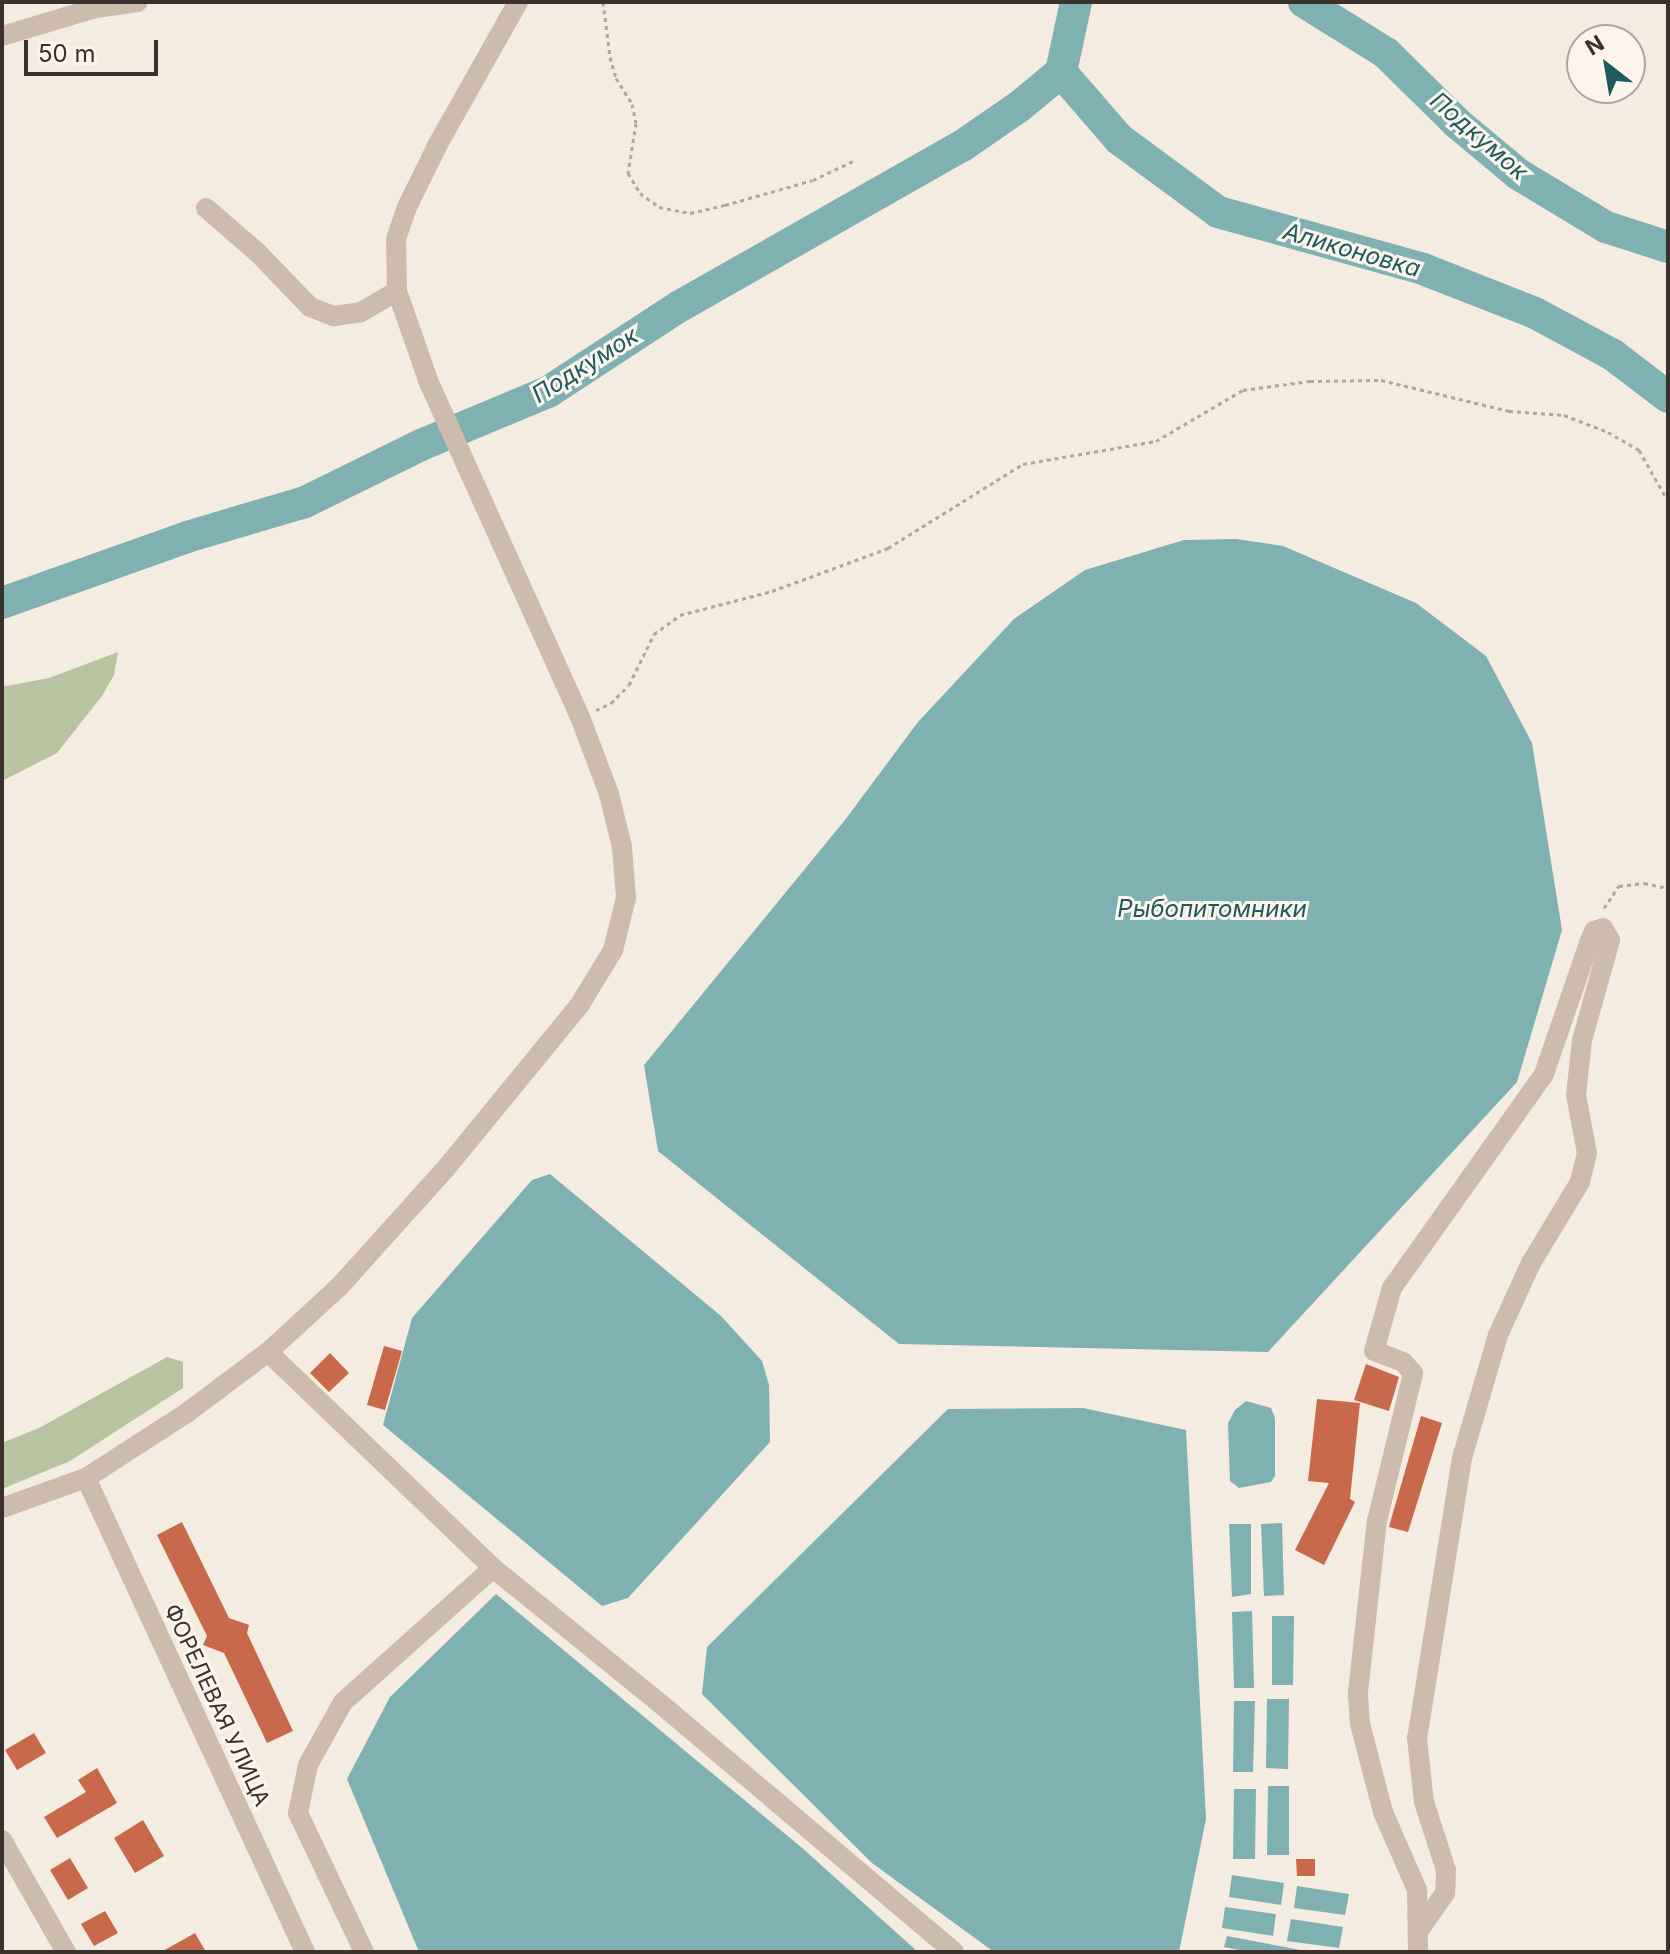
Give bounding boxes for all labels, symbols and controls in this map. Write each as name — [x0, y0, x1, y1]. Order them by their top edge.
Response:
scale bar — [28, 24, 162, 74]
north arrow — [1566, 24, 1646, 104]
text: N — [1581, 30, 1609, 61]
text: 50 m — [38, 39, 96, 68]
water label: Подкумок — [1424, 86, 1534, 186]
water label: Аликоновка — [1280, 217, 1424, 283]
water label: Подкумок — [527, 321, 643, 409]
water label: Рыбопитомники — [1117, 895, 1307, 923]
street label: ФОРЕЛЕВАЯ УЛИЦА — [159, 1600, 275, 1810]

